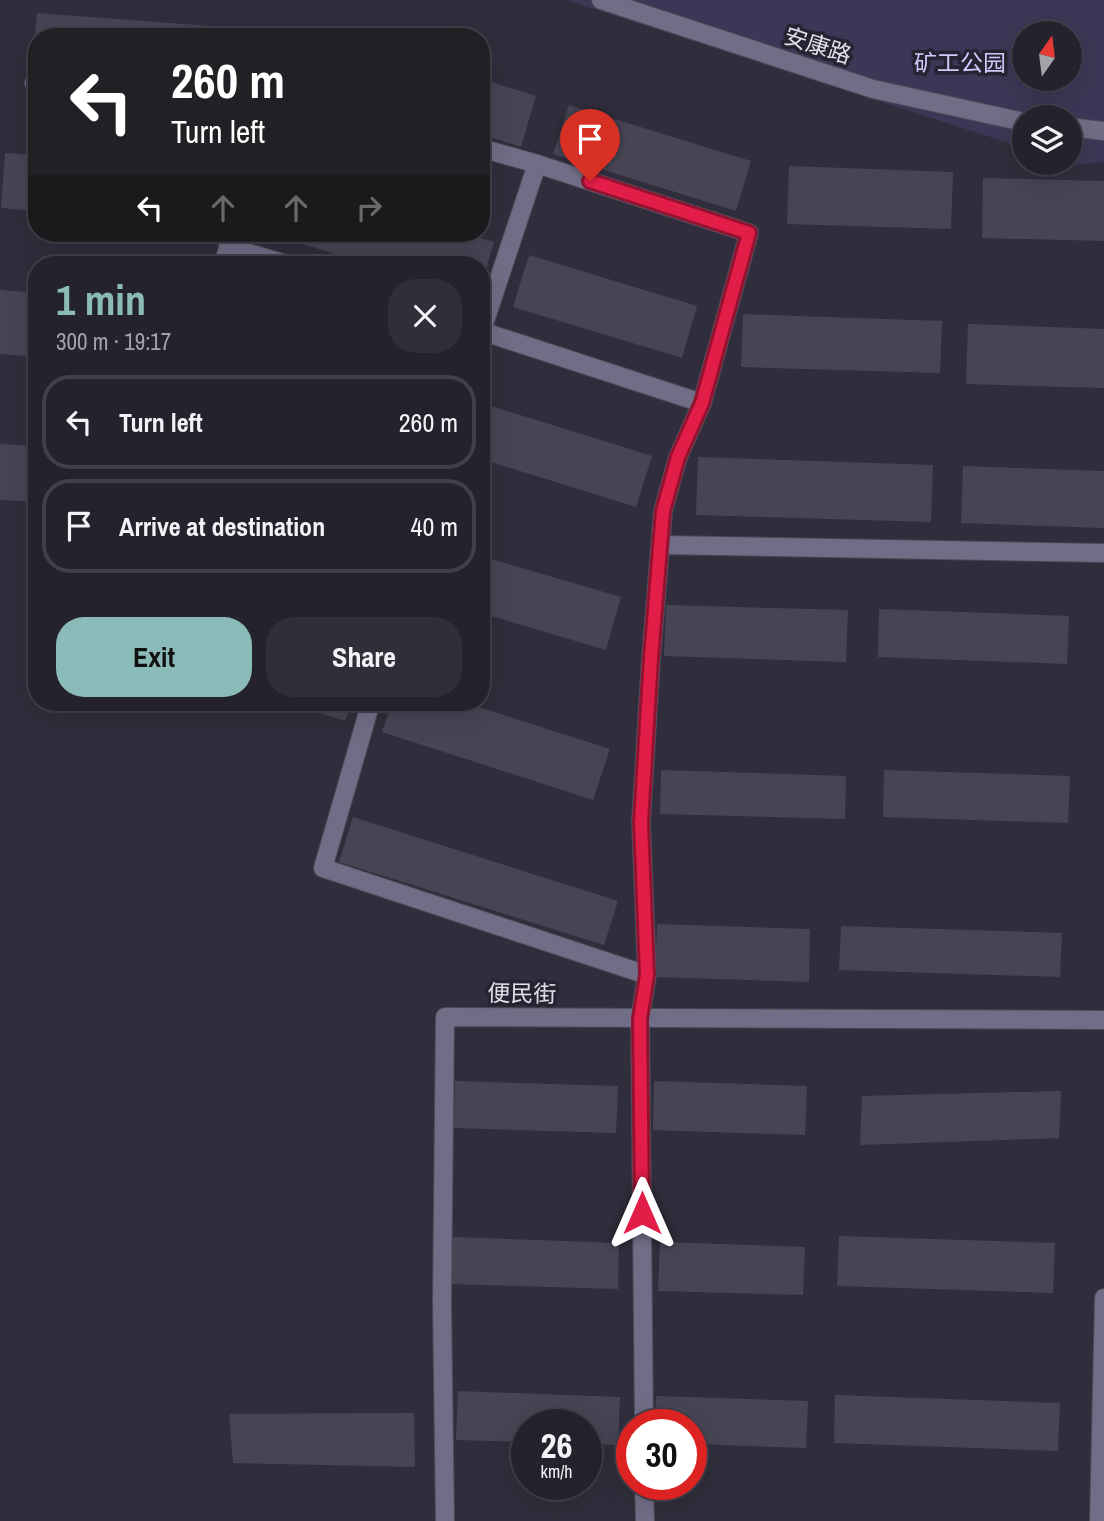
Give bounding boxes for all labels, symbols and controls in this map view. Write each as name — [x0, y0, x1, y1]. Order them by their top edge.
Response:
street label: 安康路 — [780, 20, 856, 70]
north arrow — [1012, 21, 1082, 91]
map controls — [1012, 21, 1082, 175]
text: 260 m — [171, 47, 285, 113]
park label: 矿工公园 — [914, 47, 1006, 78]
icon: left — [56, 56, 147, 147]
button: layers — [1012, 105, 1082, 175]
pin — [560, 109, 620, 181]
text: Turn left — [171, 110, 265, 153]
icon: arrive — [571, 120, 609, 158]
icon: left — [131, 189, 169, 227]
icon: ahead — [204, 189, 242, 227]
icon: ahead — [277, 189, 315, 227]
icon: right — [350, 189, 388, 227]
text: 1 min — [56, 272, 146, 328]
button: close — [388, 279, 462, 353]
text: 300 m · 19:17 — [56, 326, 171, 357]
icon: left — [60, 403, 98, 441]
text: Turn left — [119, 405, 203, 440]
text: 260 m — [399, 405, 458, 440]
icon: arrive — [60, 507, 98, 545]
text: Arrive at destination — [119, 509, 325, 544]
text: 40 m — [411, 509, 458, 544]
button: Exit — [56, 617, 252, 697]
button: Share — [266, 617, 462, 697]
street label: 便民街 — [487, 977, 557, 1009]
position arrow — [605, 1176, 679, 1250]
speed limit sign: 30 — [616, 1409, 707, 1500]
text: 26 — [541, 1422, 572, 1469]
text: km/h — [541, 1459, 573, 1484]

